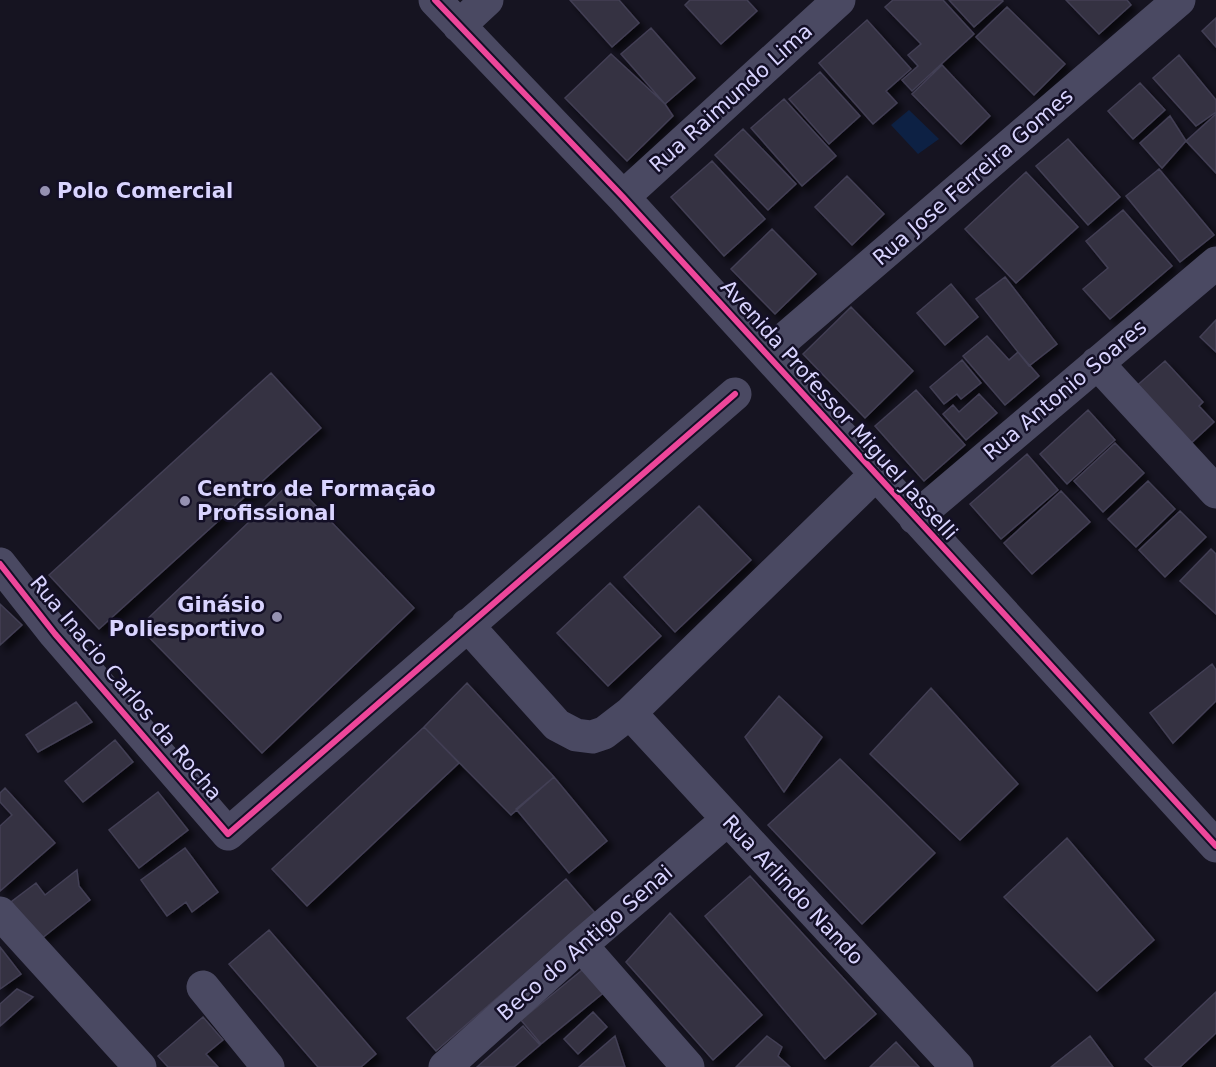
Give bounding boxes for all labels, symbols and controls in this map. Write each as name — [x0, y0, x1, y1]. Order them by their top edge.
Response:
street label: Rua Raimundo Lima — [645, 19, 817, 177]
street label: Rua Jose Ferreira Gomes — [868, 84, 1078, 270]
place label: Polo Comercial — [57, 179, 233, 203]
marker: Polo Comercial — [38, 184, 52, 198]
street label: Avenida Professor Miguel Jasselli — [716, 275, 962, 545]
street label: Rua Antonio Soares — [979, 315, 1151, 465]
place label: Centro de Formação Profissional — [197, 477, 436, 525]
marker: Centro de Formação Profissional — [178, 494, 192, 508]
street label: Rua Inacio Carlos da Rocha — [25, 571, 227, 805]
place label: Ginásio Poliesportivo — [109, 593, 265, 641]
marker: Ginásio Poliesportivo — [270, 610, 284, 624]
street label: Rua Arlindo Nando — [718, 810, 868, 970]
street label: Beco do Antigo Senai — [493, 860, 677, 1026]

